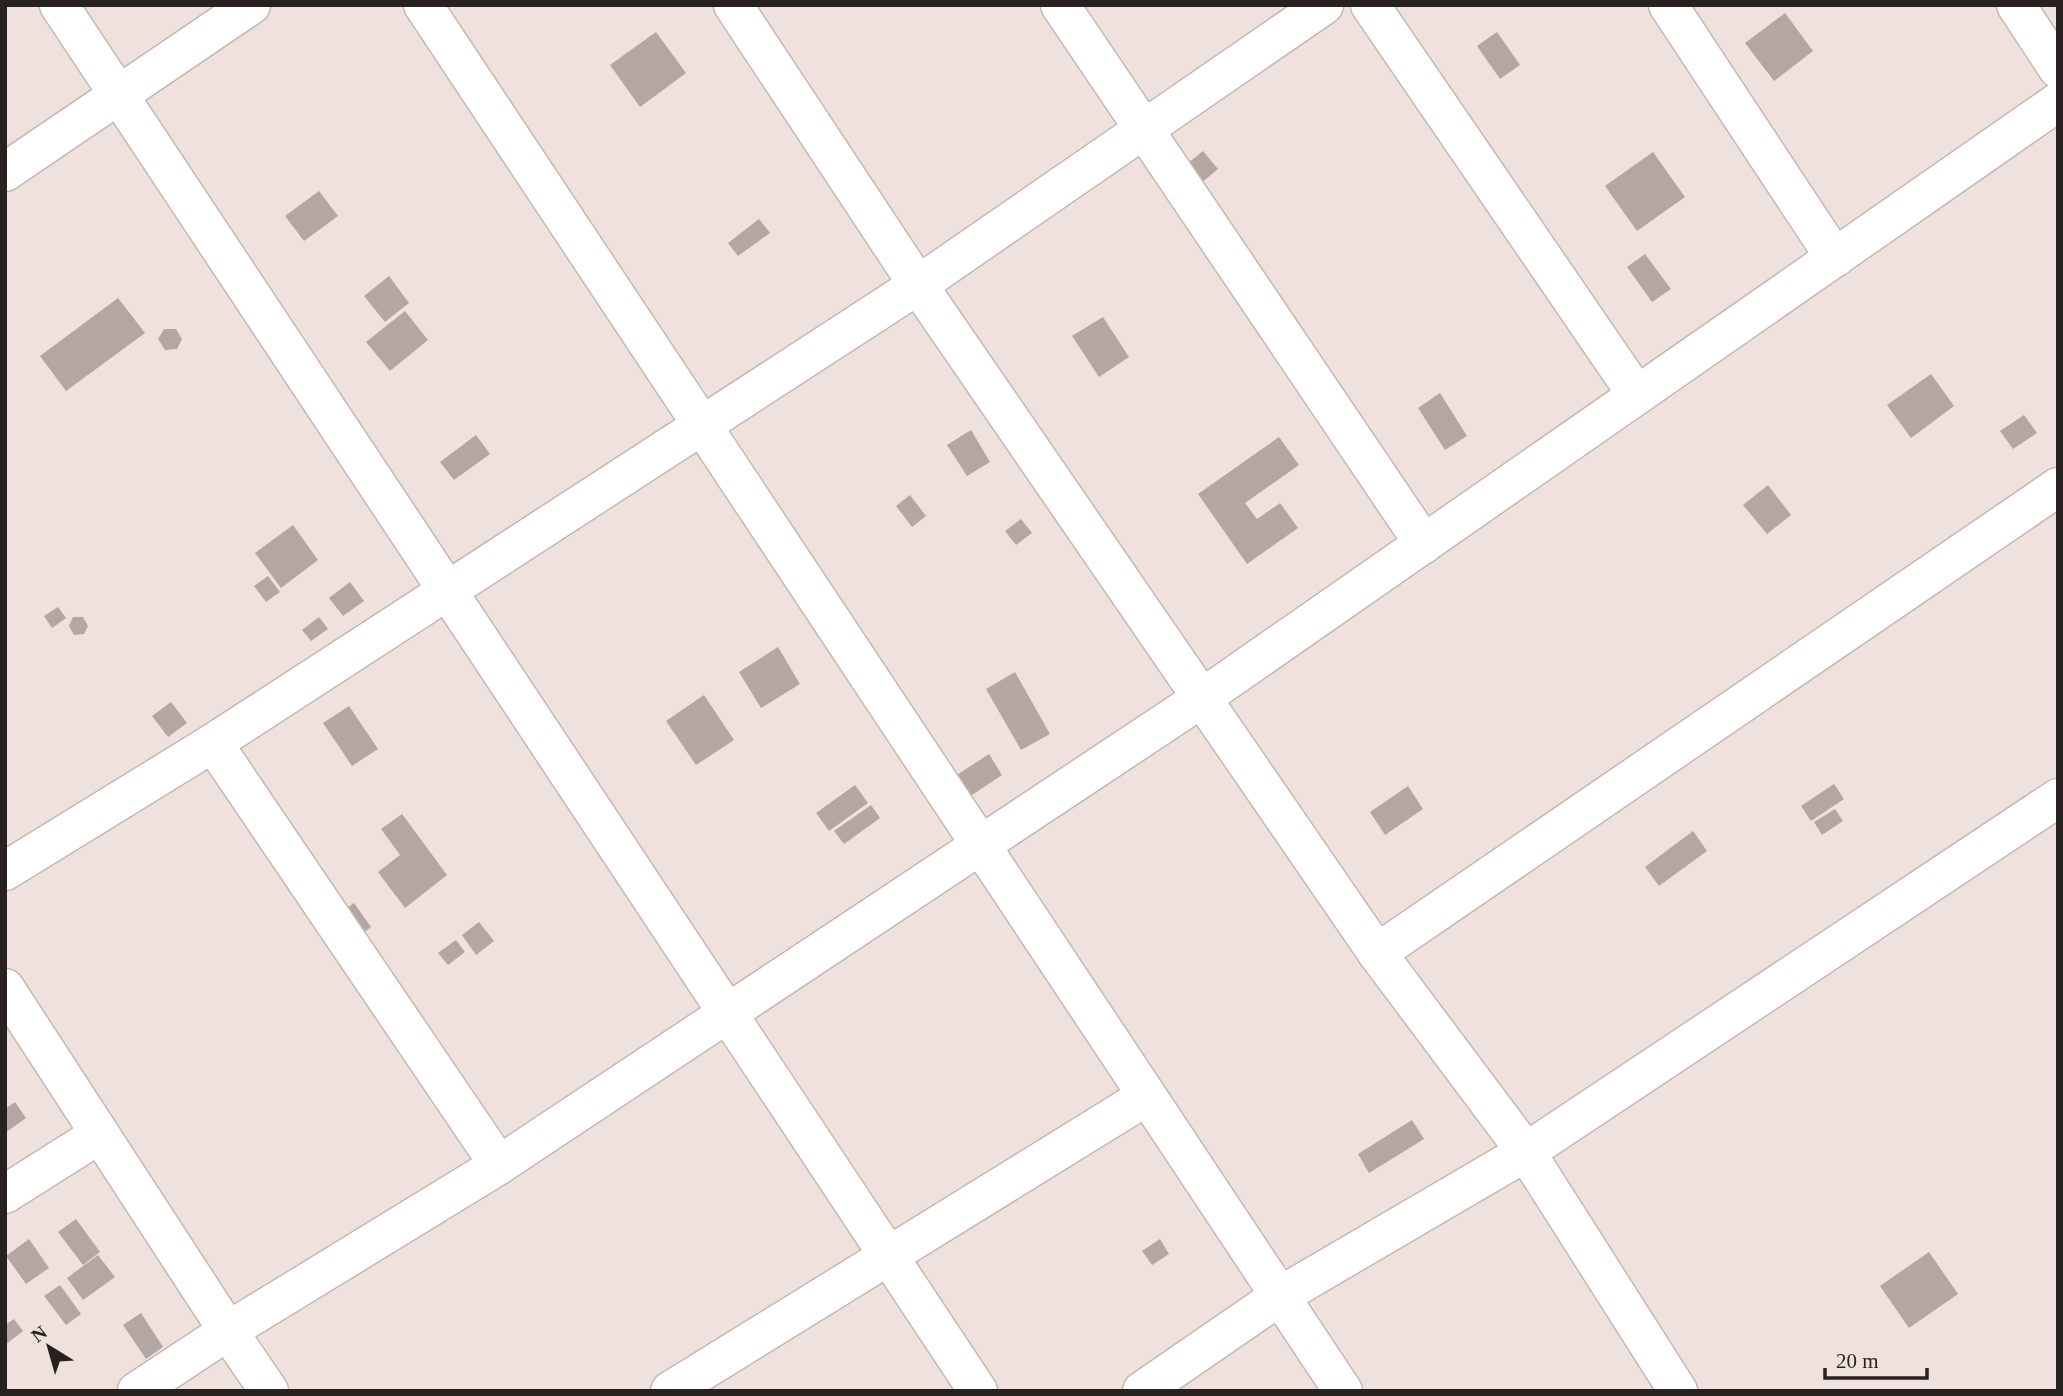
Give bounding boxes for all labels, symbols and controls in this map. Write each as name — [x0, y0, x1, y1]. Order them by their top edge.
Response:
north arrow — [14, 1312, 84, 1382]
text: N — [27, 1321, 51, 1346]
scale bar — [1825, 1336, 1926, 1380]
text: 20 m — [1836, 1349, 1879, 1373]

